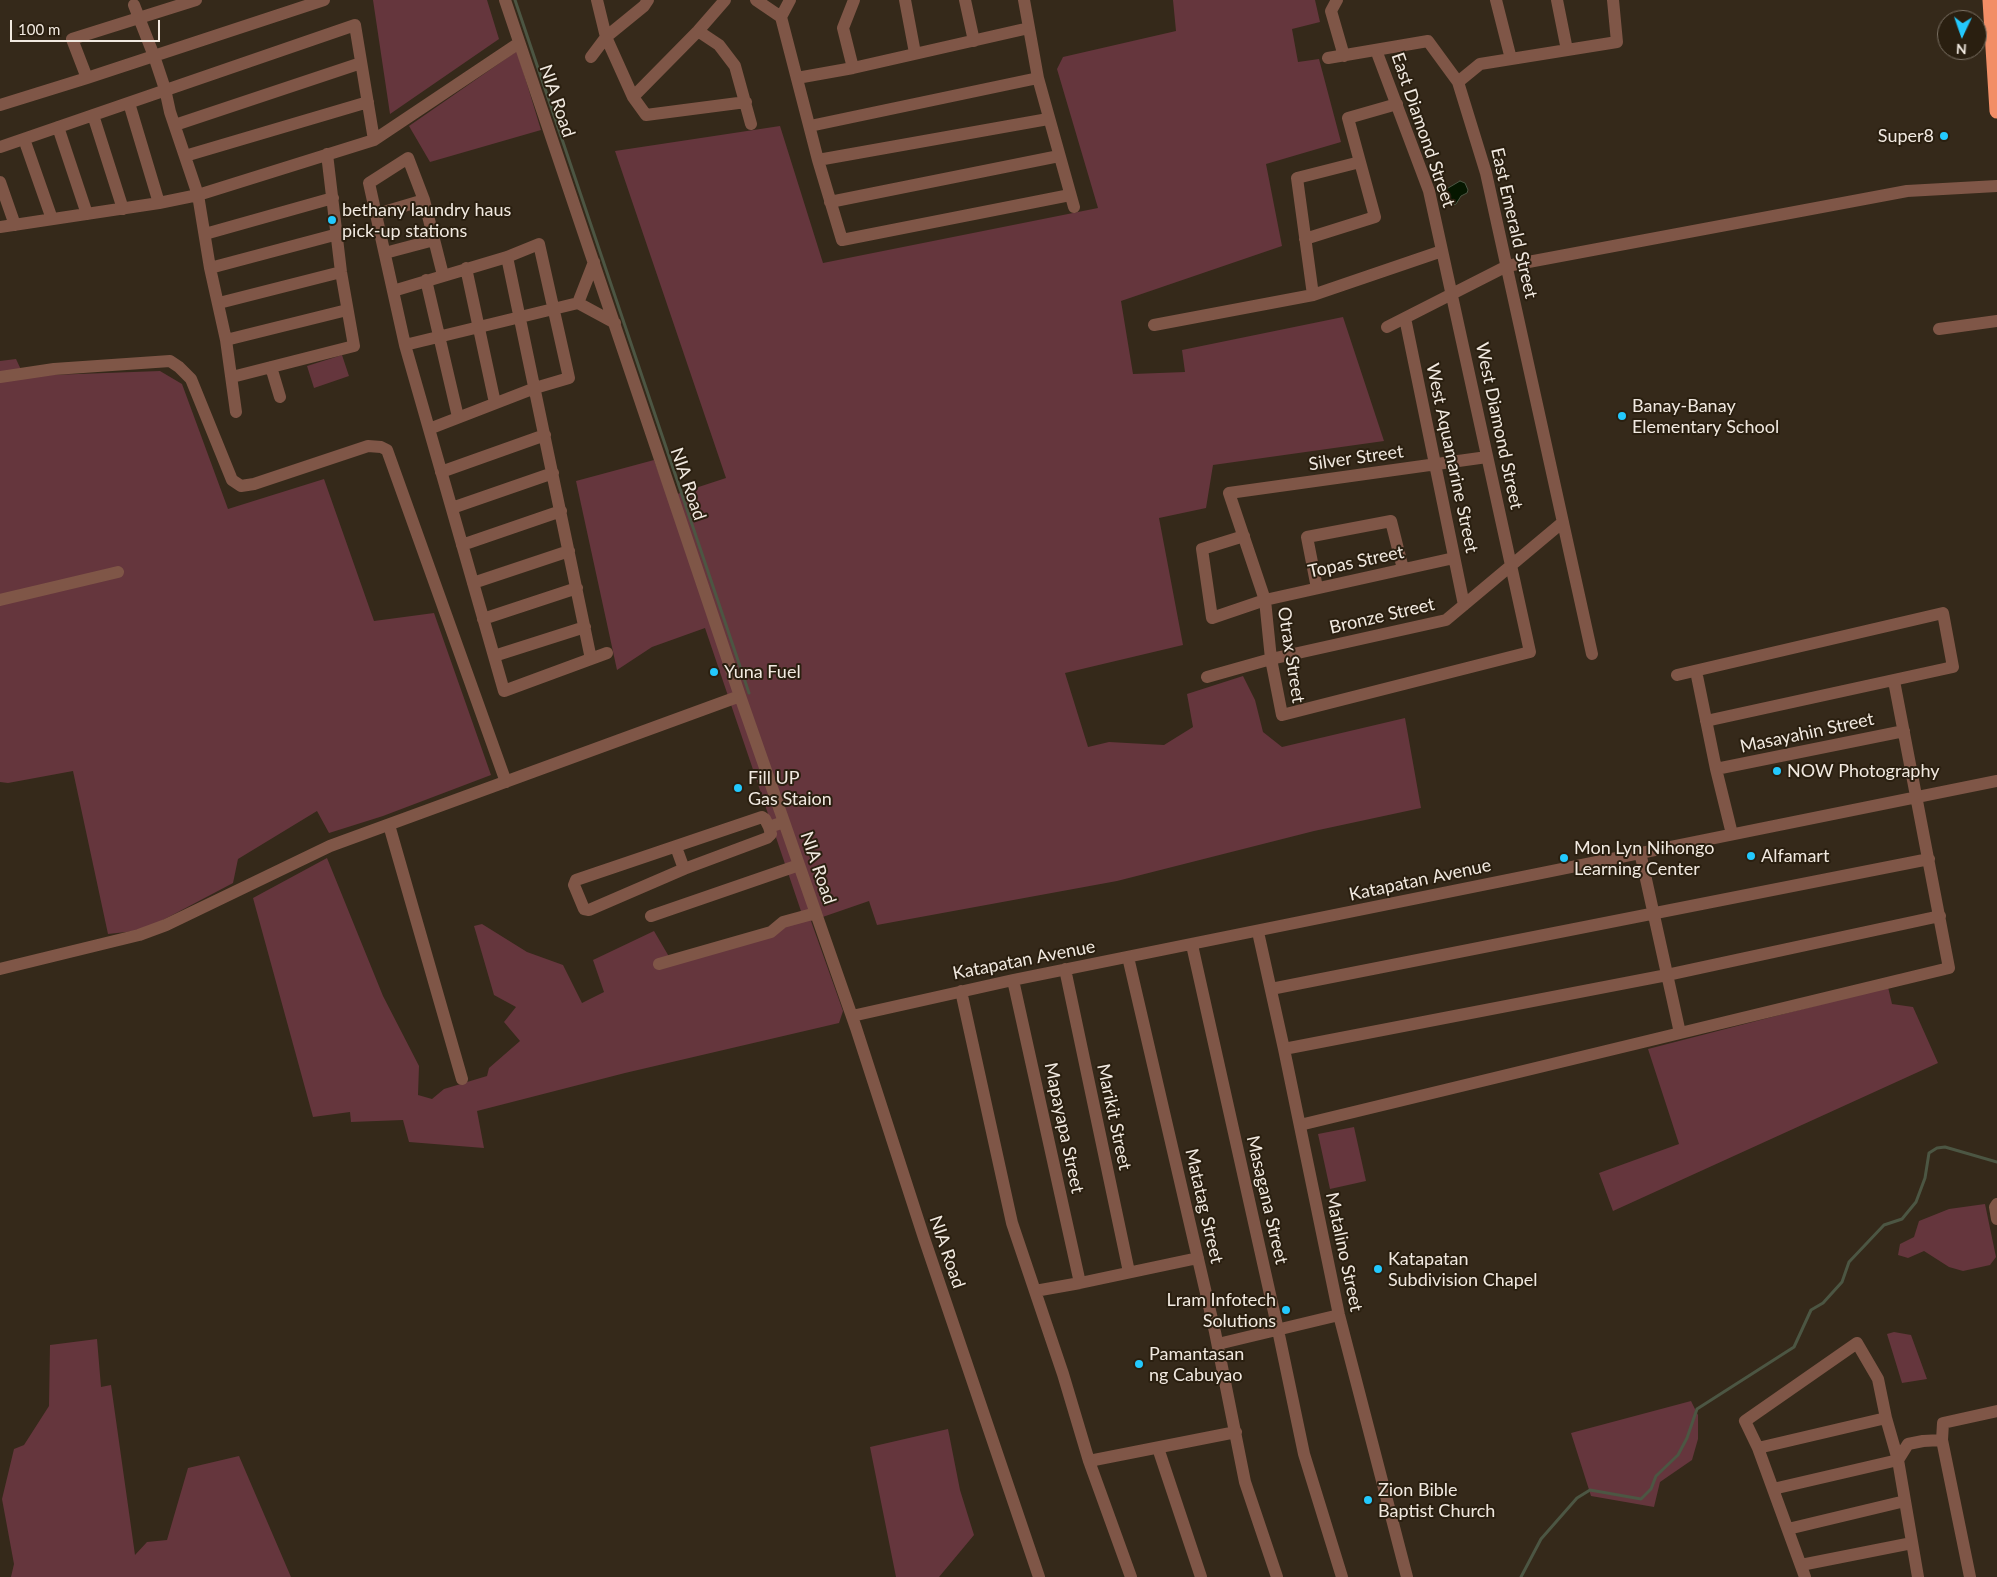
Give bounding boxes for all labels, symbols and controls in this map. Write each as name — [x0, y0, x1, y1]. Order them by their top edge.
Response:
scale bar — [12, 10, 162, 42]
north arrow — [1937, 10, 1987, 60]
text: 100 m — [18, 20, 60, 38]
text: N — [1955, 41, 1967, 58]
street label: East Diamond Street — [1386, 50, 1460, 210]
street label: NIA Road — [534, 62, 580, 140]
place label: Super8 — [1878, 125, 1934, 147]
marker: Super8 — [1938, 130, 1950, 142]
street label: East Emerald Street — [1486, 145, 1542, 301]
place label: bethany laundry haus pick-up stations — [342, 199, 511, 242]
marker: bethany laundry haus pick-up stations — [326, 214, 338, 226]
street label: West Diamond Street — [1471, 341, 1527, 511]
street label: West Aquamarine Street — [1421, 361, 1483, 555]
place label: Banay-Banay Elementary School — [1632, 395, 1779, 438]
marker: Banay-Banay Elementary School — [1616, 410, 1628, 422]
street label: Silver Street — [1307, 441, 1405, 475]
street label: NIA Road — [665, 445, 711, 523]
street label: Topas Street — [1306, 541, 1406, 583]
street label: Bronze Street — [1327, 593, 1437, 639]
street label: Otrax Street — [1273, 605, 1309, 705]
place label: Yuna Fuel — [724, 661, 801, 683]
marker: Yuna Fuel — [708, 666, 720, 678]
street label: Masayahin Street — [1738, 708, 1876, 758]
place label: NOW Photography — [1787, 760, 1940, 782]
marker: NOW Photography — [1771, 765, 1783, 777]
place label: Fill UP Gas Staion — [748, 767, 832, 810]
marker: Fill UP Gas Staion — [732, 782, 744, 794]
street label: NIA Road — [795, 829, 841, 907]
place label: Mon Lyn Nihongo Learning Center — [1574, 837, 1714, 880]
place label: Alfamart — [1761, 845, 1829, 867]
marker: Alfamart — [1745, 850, 1757, 862]
marker: Mon Lyn Nihongo Learning Center — [1558, 852, 1570, 864]
street label: Katapatan Avenue — [1347, 854, 1493, 906]
street label: Katapatan Avenue — [951, 936, 1097, 984]
street label: Mapayapa Street — [1040, 1061, 1088, 1195]
street label: Marikit Street — [1092, 1062, 1136, 1172]
street label: Masagana Street — [1242, 1134, 1292, 1266]
street label: Matatag Street — [1180, 1146, 1228, 1266]
street label: Matalino Street — [1321, 1190, 1367, 1314]
street label: NIA Road — [924, 1213, 970, 1291]
place label: Katapatan Subdivision Chapel — [1388, 1248, 1538, 1290]
marker: Katapatan Subdivision Chapel — [1372, 1263, 1384, 1275]
place label: Lram Infotech Solutions — [1167, 1289, 1276, 1332]
marker: Lram Infotech Solutions — [1280, 1304, 1292, 1316]
place label: Pamantasan ng Cabuyao — [1149, 1343, 1244, 1386]
marker: Pamantasan ng Cabuyao — [1133, 1358, 1145, 1370]
place label: Zion Bible Baptist Church — [1378, 1479, 1495, 1522]
marker: Zion Bible Baptist Church — [1362, 1494, 1374, 1506]

